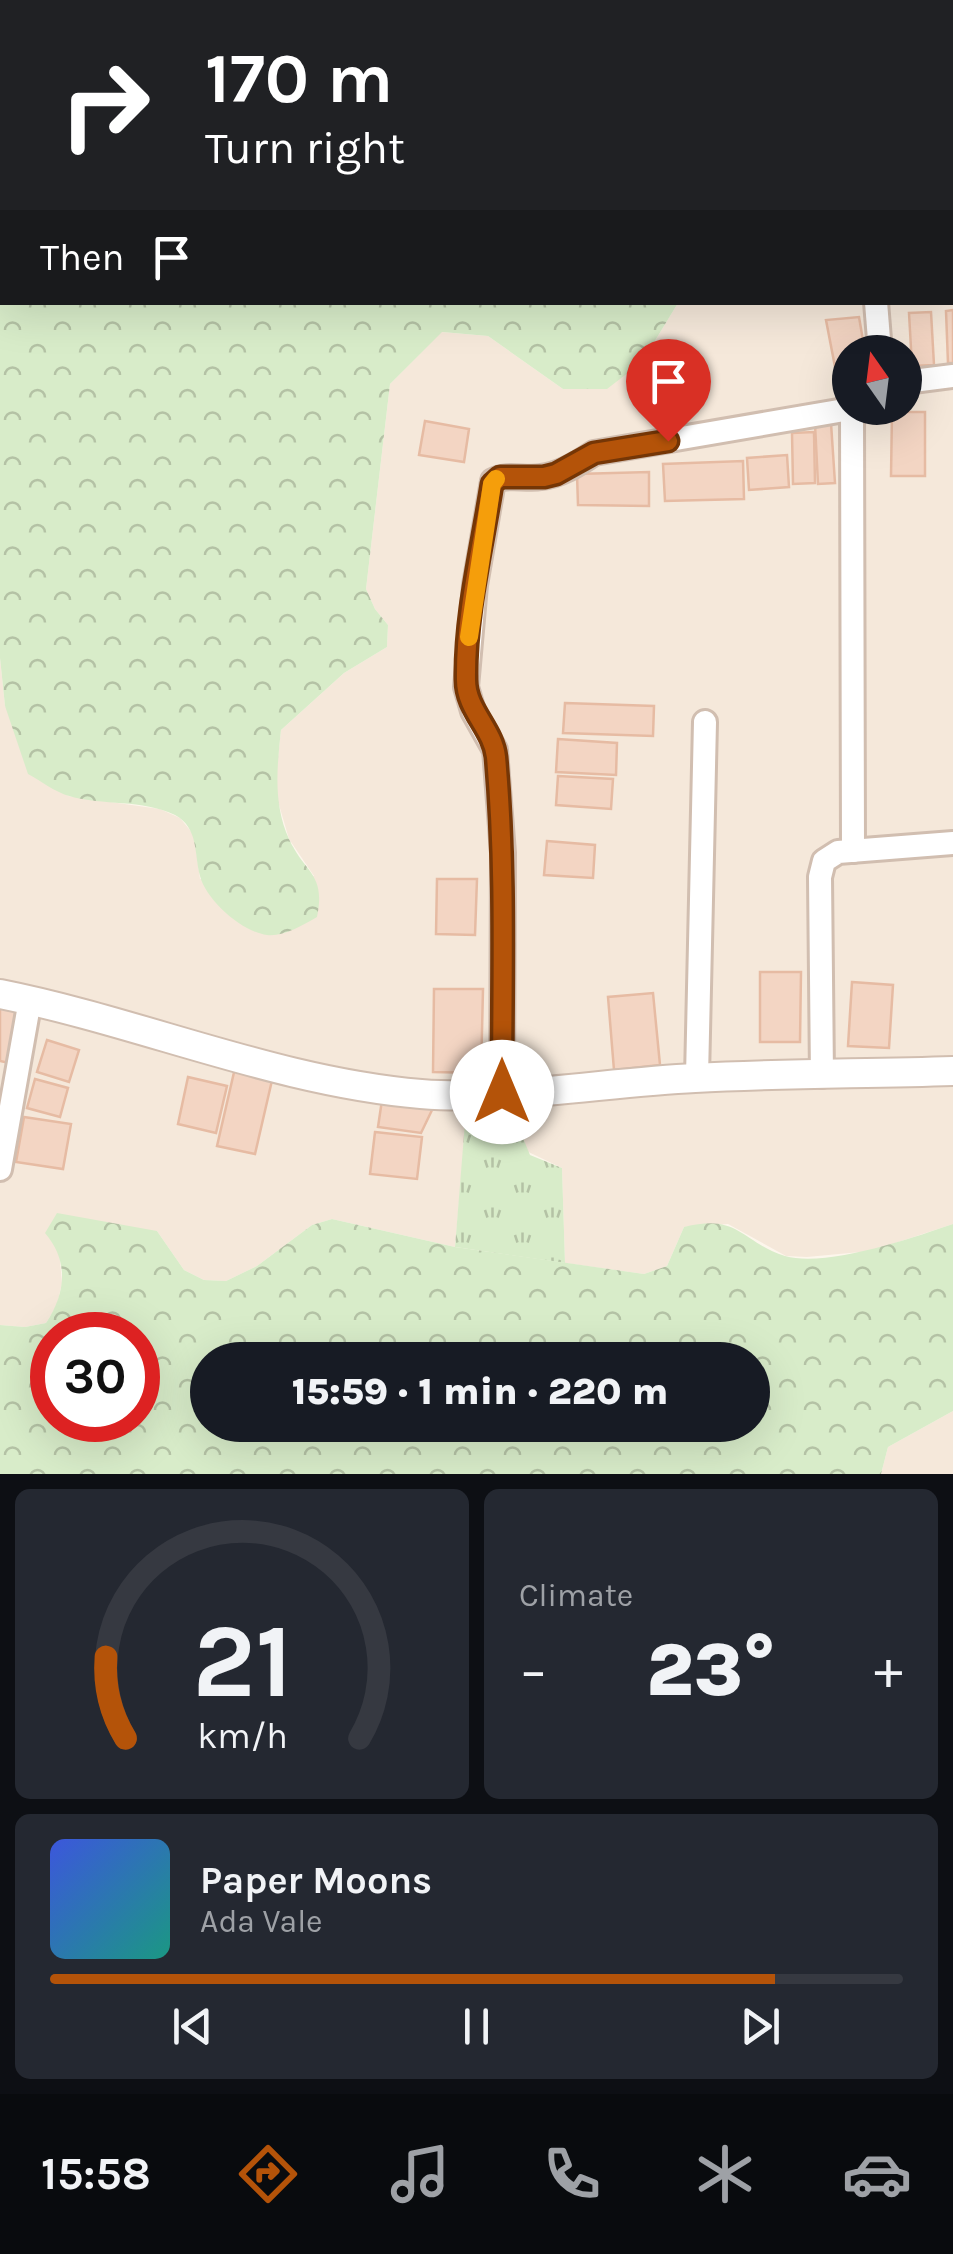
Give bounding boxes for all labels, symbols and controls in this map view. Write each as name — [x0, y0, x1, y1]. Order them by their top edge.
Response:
text: 170 m — [205, 38, 393, 120]
icon: right — [40, 40, 170, 170]
text: Turn right — [205, 122, 405, 174]
icon: arrive — [144, 230, 199, 285]
text: Then — [40, 235, 124, 280]
north arrow — [832, 335, 922, 425]
map controls — [832, 335, 922, 425]
pin — [626, 339, 711, 442]
icon: arrive — [641, 354, 696, 409]
position arrow — [450, 1040, 554, 1144]
speed limit sign: 30 — [30, 1312, 160, 1442]
text: 15:59 · 1 min · 220 m — [292, 1369, 668, 1414]
text: Climate — [519, 1577, 633, 1614]
text: 21 — [192, 1601, 292, 1722]
text: 23° — [646, 1626, 776, 1714]
text: − — [519, 1638, 548, 1702]
text: + — [874, 1638, 903, 1702]
text: km/h — [197, 1715, 287, 1757]
text: Paper Moons — [200, 1858, 432, 1903]
text: Ada Vale — [200, 1903, 323, 1940]
icon: previous — [165, 1999, 220, 2054]
icon: pause — [449, 1999, 504, 2054]
icon: next — [733, 1999, 788, 2054]
icon: directions — [233, 2139, 303, 2209]
icon: music — [385, 2139, 455, 2209]
icon: phone — [537, 2139, 607, 2209]
icon: climate — [690, 2139, 760, 2209]
icon: car — [842, 2139, 912, 2209]
text: 15:58 — [41, 2148, 151, 2200]

